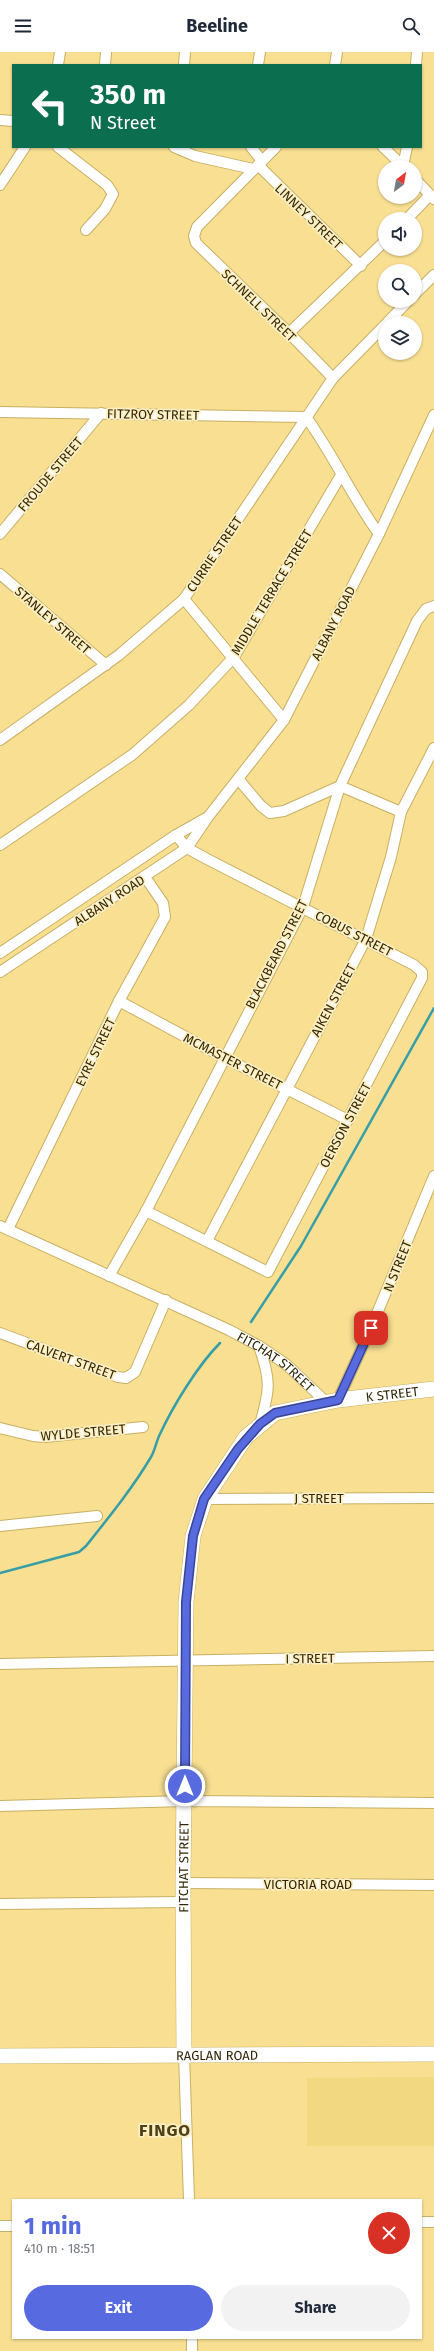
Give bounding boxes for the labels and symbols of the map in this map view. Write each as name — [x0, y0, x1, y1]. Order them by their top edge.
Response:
north arrow — [378, 160, 422, 204]
street label: LINNEY STREET — [272, 181, 346, 252]
street label: SCHNELL STREET — [218, 266, 299, 345]
street label: FITZROY STREET — [107, 406, 200, 423]
street label: FROUDE STREET — [15, 434, 86, 515]
street label: CURRIE STREET — [184, 513, 245, 595]
street label: MIDDLE TERRACE STREET — [228, 526, 315, 658]
street label: STANLEY STREET — [12, 583, 94, 657]
street label: ALBANY ROAD — [308, 584, 359, 663]
street label: ALBANY ROAD — [71, 872, 147, 929]
street label: BLACKBEARD STREET — [242, 897, 311, 1011]
street label: COBUS STREET — [313, 907, 395, 960]
street label: AIKEN STREET — [308, 961, 359, 1039]
street label: EYRE STREET — [72, 1015, 119, 1089]
street label: MCMASTER STREET — [181, 1030, 285, 1093]
street label: OERSON STREET — [317, 1080, 374, 1170]
street label: N STREET — [380, 1238, 415, 1294]
pin — [354, 1311, 388, 1345]
street label: FITCHAT STREET — [235, 1329, 317, 1395]
street label: CALVERT STREET — [24, 1336, 118, 1383]
street label: K STREET — [365, 1384, 420, 1405]
street label: WYLDE STREET — [40, 1421, 126, 1444]
street label: J STREET — [294, 1491, 344, 1506]
street label: I STREET — [285, 1651, 335, 1666]
position arrow — [164, 1765, 206, 1807]
street label: FITCHAT STREET — [176, 1821, 192, 1913]
street label: VICTORIA ROAD — [264, 1877, 352, 1892]
street label: RAGLAN ROAD — [176, 2048, 258, 2063]
district label: FINGO — [139, 2120, 191, 2141]

